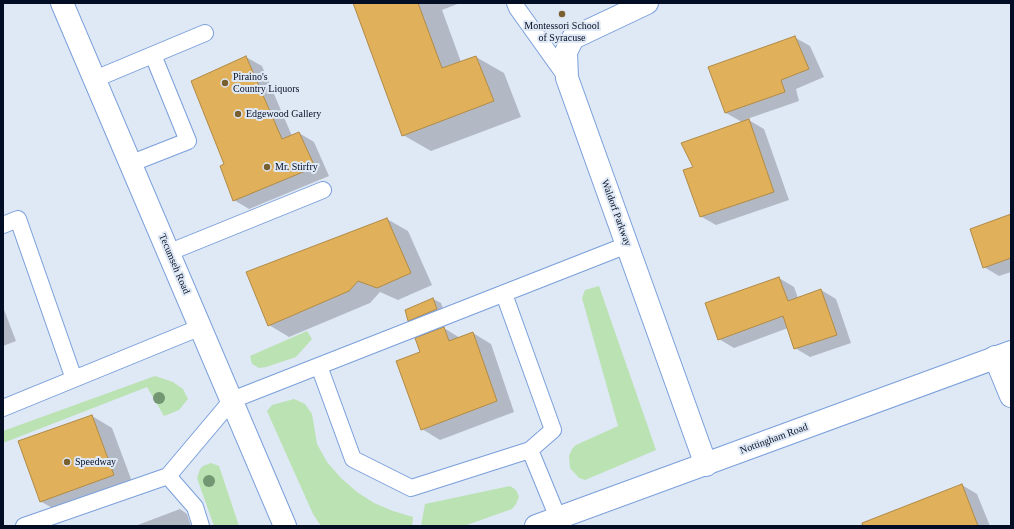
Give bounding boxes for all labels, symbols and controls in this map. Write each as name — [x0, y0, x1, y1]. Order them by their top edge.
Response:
marker: Montessori School of Syracuse — [557, 9, 567, 19]
place label: Montessori School of Syracuse — [524, 20, 600, 44]
place label: Piraino's Country Liquors — [233, 71, 299, 94]
marker: Piraino's Country Liquors — [220, 78, 230, 88]
place label: Edgewood Gallery — [246, 108, 321, 120]
marker: Edgewood Gallery — [233, 109, 243, 119]
place label: Mr. Stirfry — [275, 161, 318, 173]
marker: Mr. Stirfry — [262, 162, 272, 172]
street label: Waldorf Parkway — [598, 178, 634, 248]
street label: Tecumseh Road — [156, 232, 192, 296]
street label: Nottingham Road — [738, 421, 810, 457]
place label: Speedway — [75, 456, 116, 468]
marker: Speedway — [62, 457, 72, 467]

